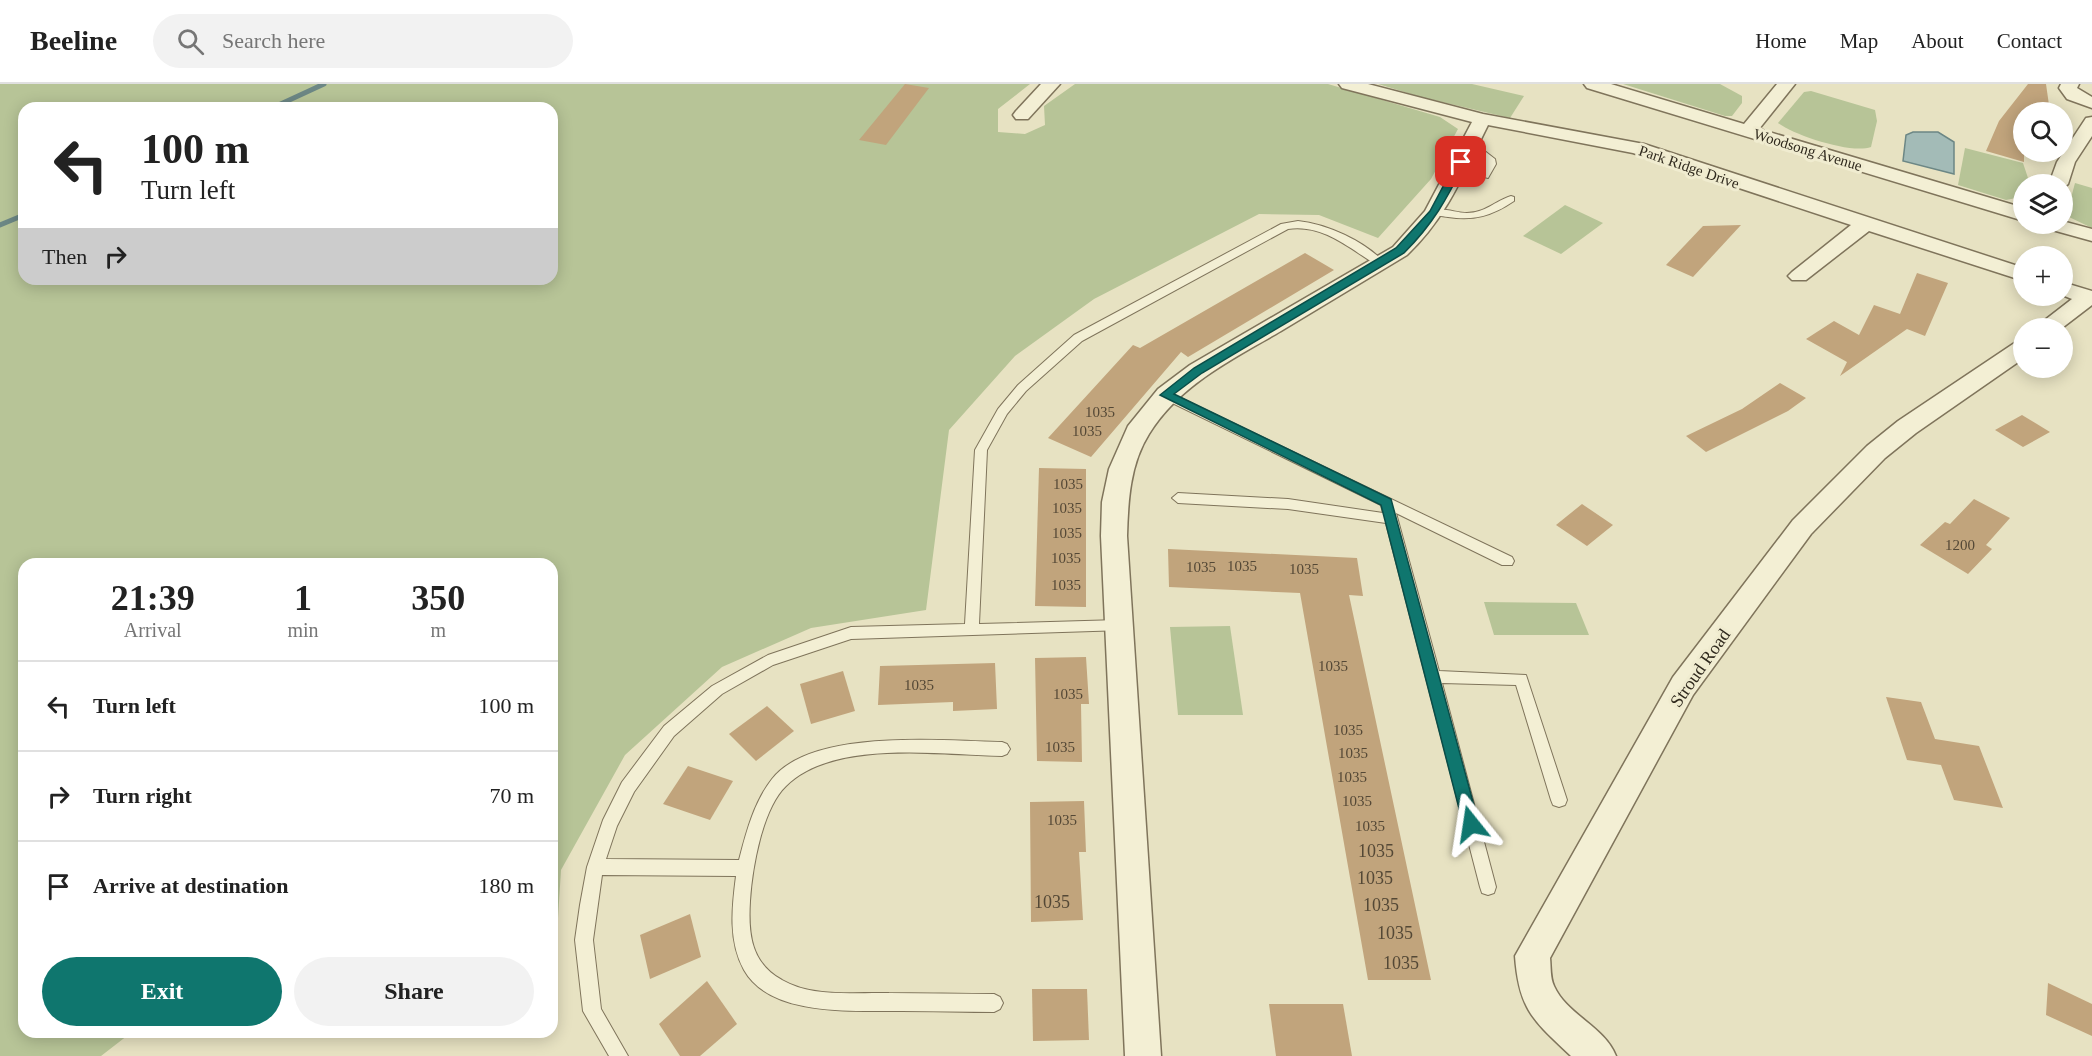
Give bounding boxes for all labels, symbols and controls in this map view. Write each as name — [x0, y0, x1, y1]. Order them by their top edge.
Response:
search box — [153, 14, 573, 68]
text: Beeline — [30, 25, 117, 56]
icon: search — [174, 25, 207, 58]
text: Search here — [222, 28, 325, 53]
text: Home — [1755, 29, 1807, 53]
text: Map — [1840, 29, 1878, 53]
text: About — [1911, 29, 1964, 53]
text: Contact — [1997, 29, 2062, 53]
map controls — [2013, 102, 2073, 378]
button: search — [2013, 102, 2073, 162]
icon: left — [42, 126, 120, 204]
text: 100 m — [141, 126, 250, 172]
street label: Woodsong Avenue — [1752, 126, 1864, 174]
pin — [1435, 136, 1486, 187]
street label: Park Ridge Drive — [1637, 142, 1742, 192]
icon: arrive — [1444, 145, 1477, 178]
button: layers — [2013, 174, 2073, 234]
text: Turn left — [141, 175, 235, 205]
icon: right — [99, 240, 132, 273]
text: Then — [42, 244, 87, 269]
button: + — [2013, 246, 2073, 306]
button: − — [2013, 318, 2073, 378]
house number: 1035 — [1085, 404, 1115, 420]
house number: 1035 — [1072, 423, 1102, 439]
house number: 1035 — [1053, 476, 1083, 492]
house number: 1035 — [1052, 500, 1082, 516]
house number: 1035 — [1052, 525, 1082, 541]
house number: 1200 — [1945, 537, 1975, 553]
house number: 1035 — [1051, 550, 1081, 566]
house number: 1035 — [1227, 558, 1257, 574]
house number: 1035 — [1186, 559, 1216, 575]
house number: 1035 — [1289, 561, 1319, 577]
house number: 1035 — [1051, 577, 1081, 593]
text: 21:39 — [111, 578, 195, 618]
text: 1 — [294, 578, 312, 618]
text: 350 — [411, 578, 465, 618]
text: Arrival — [124, 619, 182, 641]
text: min — [287, 619, 319, 641]
text: m — [431, 619, 446, 641]
street label: Stroud Road — [1666, 625, 1734, 711]
house number: 1035 — [1318, 658, 1348, 674]
house number: 1035 — [904, 677, 934, 693]
house number: 1035 — [1053, 686, 1083, 702]
icon: left — [42, 690, 75, 723]
text: Turn left — [93, 693, 176, 718]
text: 100 m — [478, 693, 534, 718]
house number: 1035 — [1333, 722, 1363, 738]
house number: 1035 — [1045, 739, 1075, 755]
house number: 1035 — [1338, 745, 1368, 761]
house number: 1035 — [1337, 769, 1367, 785]
icon: right — [42, 780, 75, 813]
text: Turn right — [93, 783, 192, 808]
text: 70 m — [489, 783, 534, 808]
position arrow — [1439, 792, 1503, 856]
house number: 1035 — [1342, 793, 1372, 809]
house number: 1035 — [1047, 812, 1077, 828]
house number: 1035 — [1355, 818, 1385, 834]
house number: 1035 — [1358, 841, 1394, 861]
house number: 1035 — [1357, 868, 1393, 888]
icon: arrive — [42, 870, 75, 903]
text: Arrive at destination — [93, 873, 289, 898]
text: 180 m — [478, 873, 534, 898]
house number: 1035 — [1034, 892, 1070, 912]
house number: 1035 — [1363, 895, 1399, 915]
house number: 1035 — [1377, 923, 1413, 943]
house number: 1035 — [1383, 953, 1419, 973]
button: Exit — [42, 957, 282, 1026]
button: Share — [294, 957, 534, 1026]

